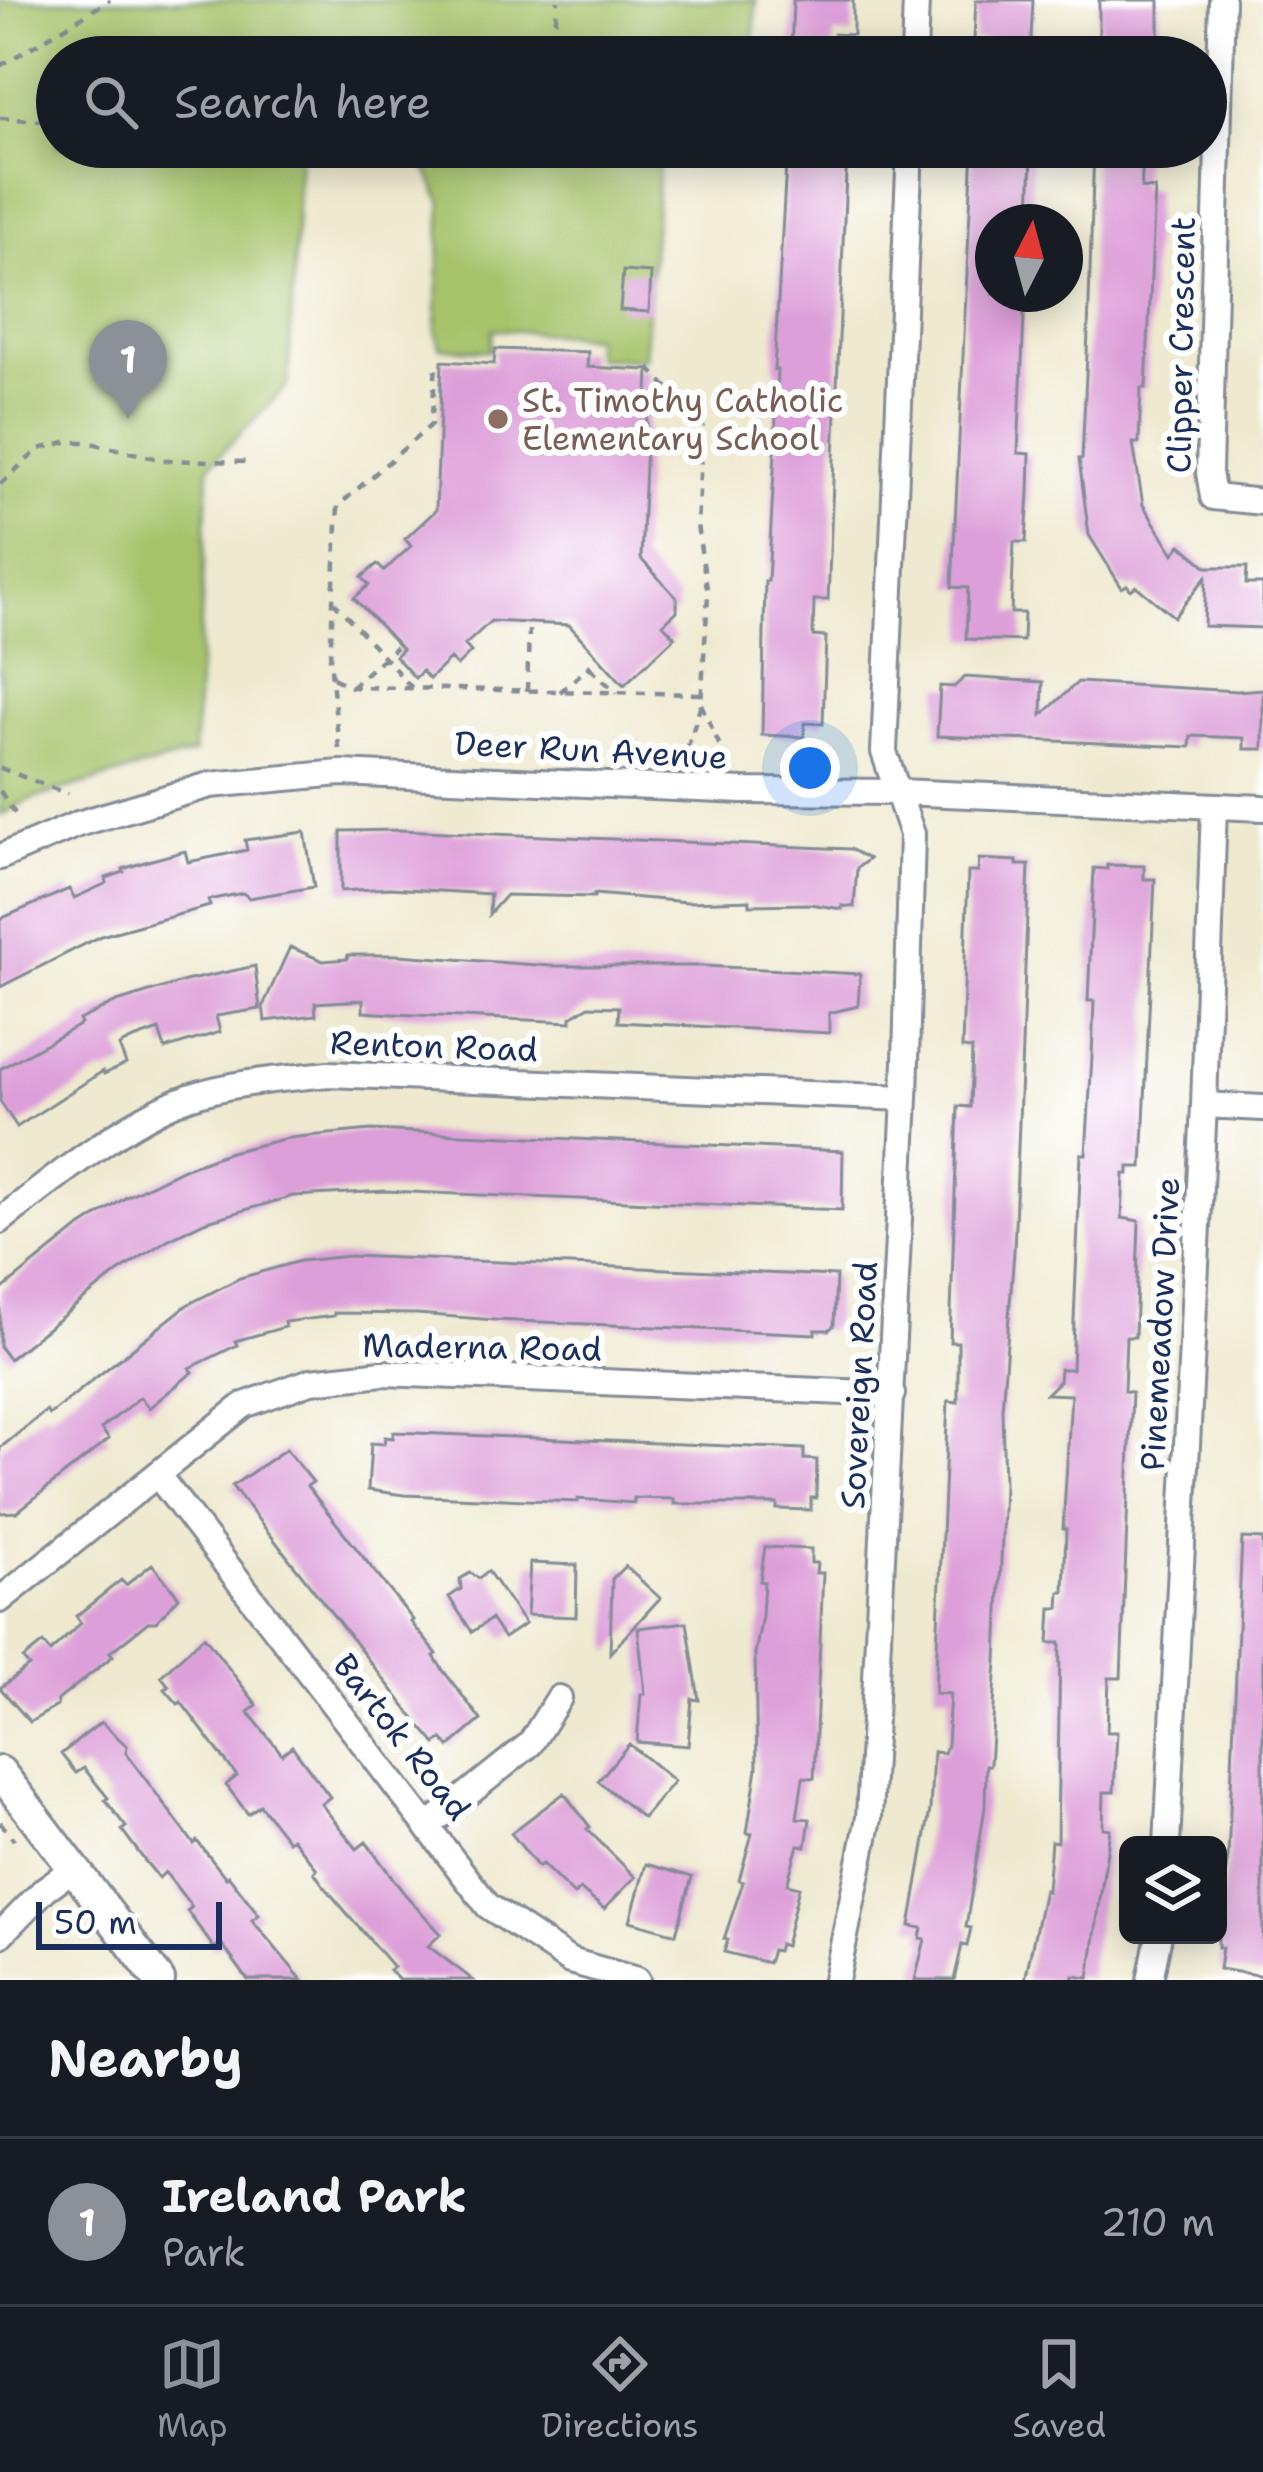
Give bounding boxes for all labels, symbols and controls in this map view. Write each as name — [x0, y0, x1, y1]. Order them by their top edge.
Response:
search box — [36, 36, 1227, 168]
icon: search — [78, 69, 144, 135]
text: Search here — [174, 72, 431, 132]
north arrow — [975, 204, 1083, 312]
street label: Clipper Crescent — [1156, 216, 1206, 474]
pin: 1 — [89, 320, 167, 419]
place label: St. Timothy Catholic Elementary School — [522, 378, 843, 461]
marker: St. Timothy Catholic Elementary School — [485, 406, 511, 432]
street label: Deer Run Avenue — [453, 720, 729, 780]
your location — [780, 738, 840, 798]
street label: Renton Road — [329, 1020, 539, 1072]
street label: Pinemeadow Drive — [1130, 1176, 1190, 1472]
street label: Sovereign Road — [830, 1260, 888, 1510]
street label: Maderna Road — [362, 1322, 602, 1372]
street label: Bartok Road — [323, 1644, 481, 1830]
map controls — [1119, 1836, 1227, 1944]
button: layers — [1119, 1836, 1227, 1944]
scale bar — [36, 1896, 222, 1949]
text: 50 m — [54, 1900, 137, 1945]
text: Nearby — [48, 2024, 243, 2092]
text: Ireland Park — [162, 2166, 467, 2226]
text: 1 — [78, 2196, 96, 2248]
text: 210 m — [1100, 2196, 1215, 2248]
text: Park — [162, 2226, 246, 2278]
tab: Map — [157, 2331, 228, 2448]
tab: Directions — [541, 2331, 699, 2448]
tab: Saved — [1012, 2331, 1106, 2448]

